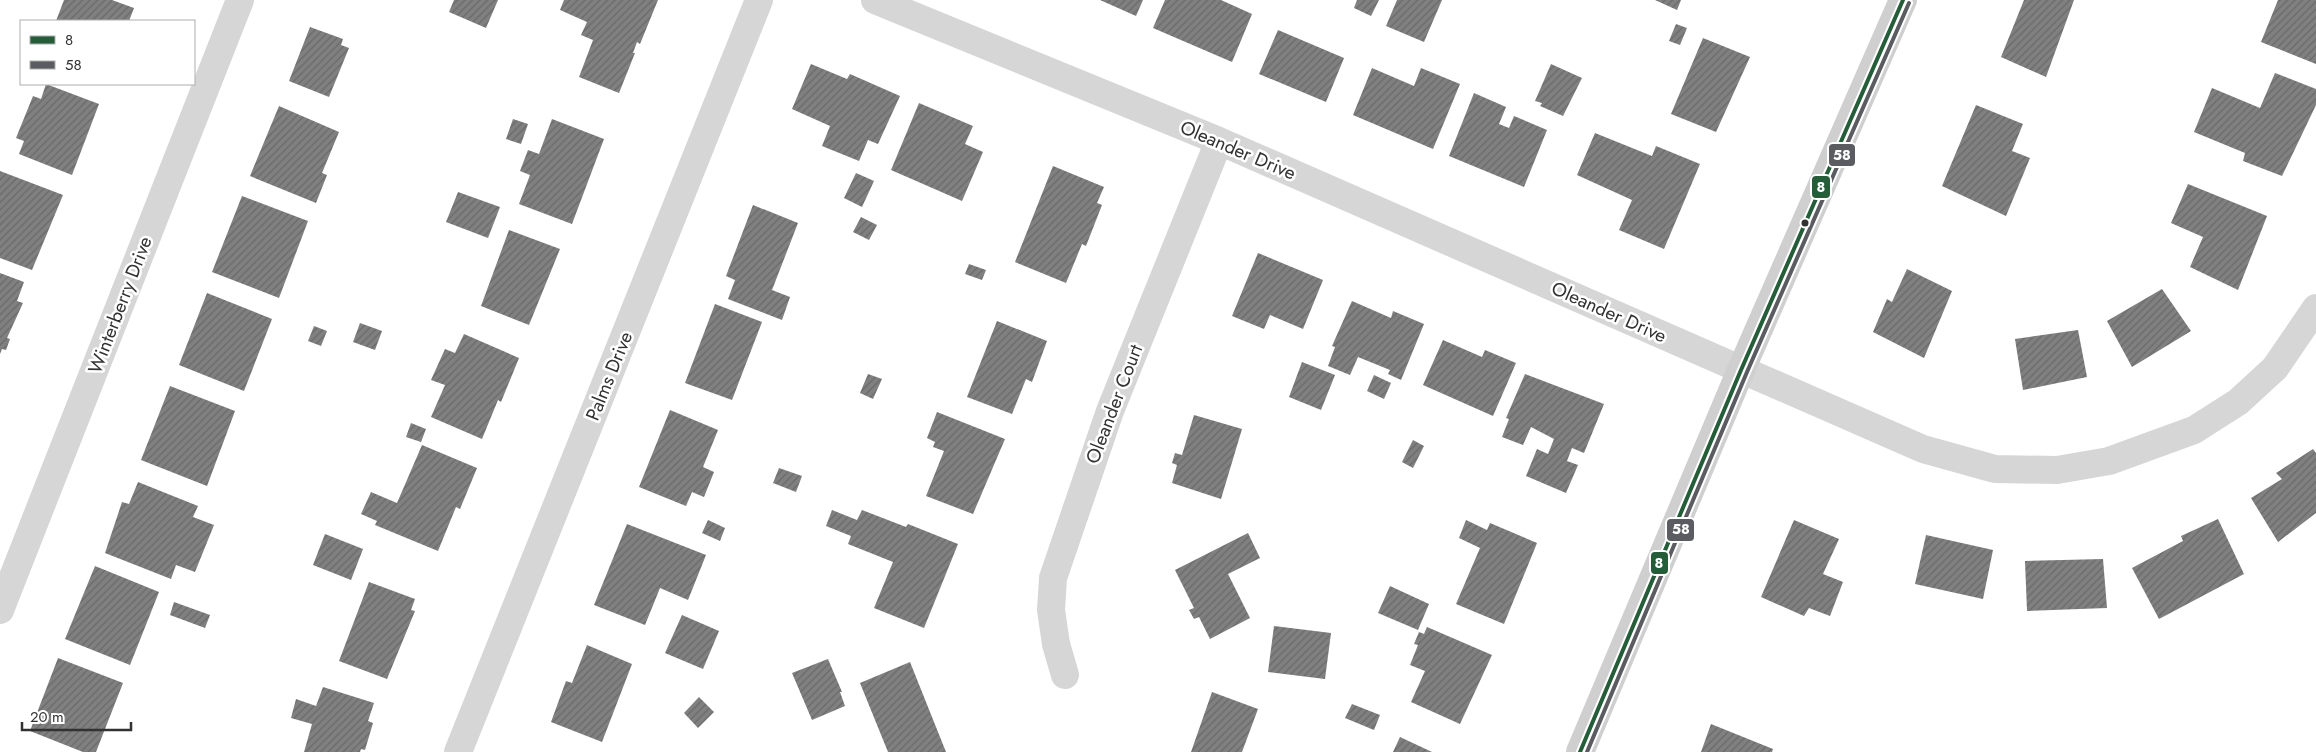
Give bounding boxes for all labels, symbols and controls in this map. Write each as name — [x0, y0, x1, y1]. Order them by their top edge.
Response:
legend — [20, 20, 195, 85]
text: 8 — [65, 29, 73, 51]
text: 58 — [65, 54, 82, 76]
street label: Oleander Drive — [1176, 113, 1300, 187]
line badge: 58 — [1828, 143, 1856, 167]
text: 58 — [1833, 145, 1851, 165]
line badge: 8 — [1811, 175, 1831, 199]
text: 8 — [1817, 177, 1826, 197]
unlabelled marker — [1800, 218, 1810, 228]
street label: Winterberry Drive — [81, 232, 159, 378]
street label: Oleander Drive — [1547, 275, 1671, 350]
street label: Palms Drive — [579, 327, 639, 425]
street label: Oleander Court — [1079, 340, 1149, 467]
line badge: 58 — [1666, 518, 1695, 542]
text: 58 — [1672, 519, 1690, 539]
line badge: 8 — [1650, 551, 1669, 575]
text: 8 — [1655, 553, 1664, 573]
scale bar — [22, 700, 131, 732]
text: 20 m — [30, 706, 64, 728]

